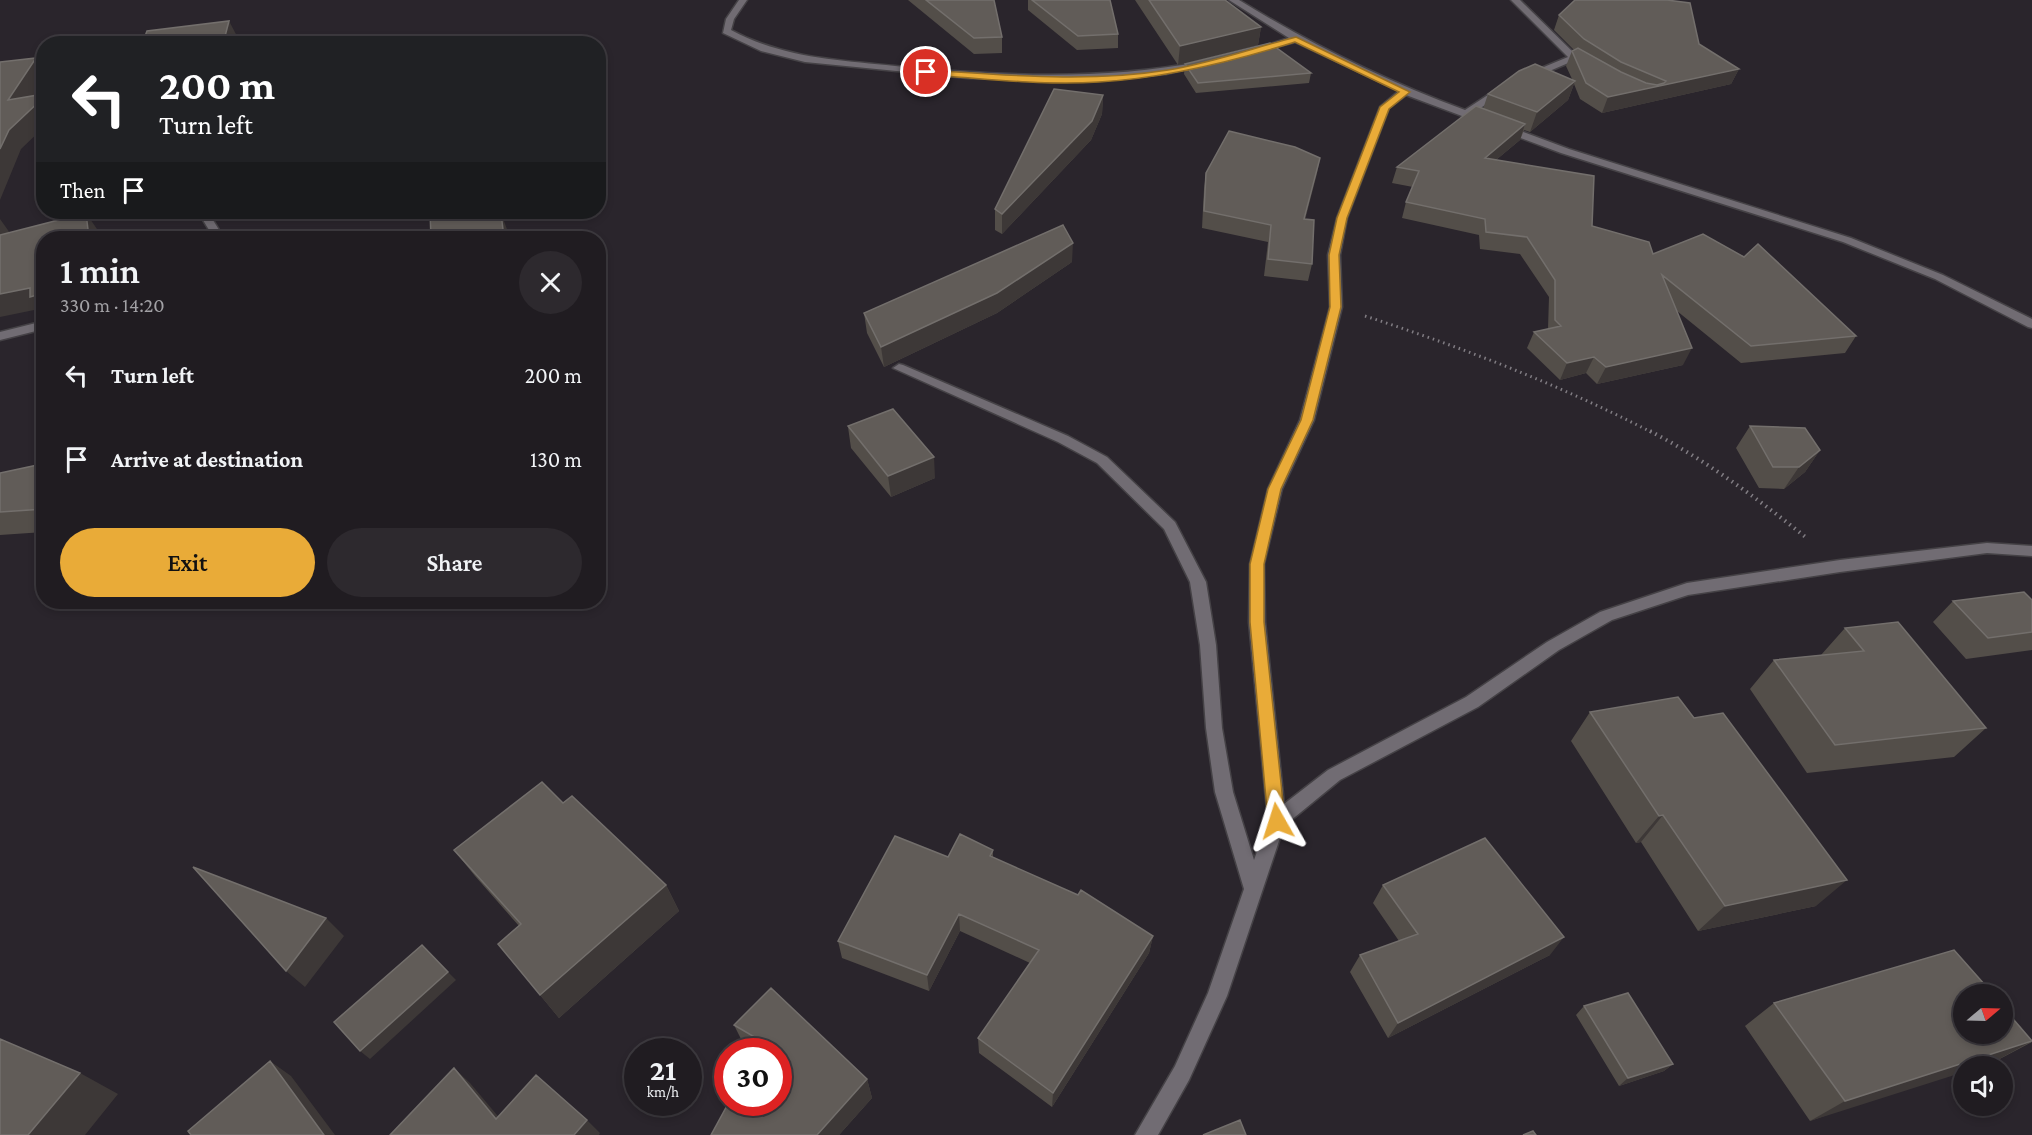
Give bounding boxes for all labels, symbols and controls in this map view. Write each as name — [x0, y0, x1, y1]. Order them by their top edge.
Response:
pin — [900, 46, 951, 97]
icon: arrive — [909, 55, 942, 88]
icon: left — [60, 60, 138, 138]
text: 200 m — [159, 61, 275, 108]
text: Turn left — [159, 110, 253, 140]
icon: arrive — [117, 174, 150, 207]
text: Then — [60, 178, 105, 203]
text: 1 min — [60, 251, 140, 291]
button: close — [519, 251, 582, 314]
text: 330 m · 14:20 — [60, 294, 165, 316]
icon: left — [60, 359, 93, 392]
text: Turn left — [111, 363, 194, 388]
text: 200 m — [525, 363, 582, 388]
icon: arrive — [60, 443, 93, 476]
text: Arrive at destination — [111, 447, 303, 472]
text: 130 m — [530, 447, 582, 472]
button: Exit — [60, 528, 315, 597]
button: Share — [327, 528, 582, 597]
position arrow — [1245, 789, 1309, 853]
north arrow — [1953, 984, 2013, 1044]
map controls — [1953, 984, 2013, 1116]
speed limit sign: 30 — [714, 1038, 792, 1116]
text: 21 — [650, 1053, 676, 1086]
button: sound — [1953, 1056, 2013, 1116]
text: km/h — [647, 1084, 679, 1100]

